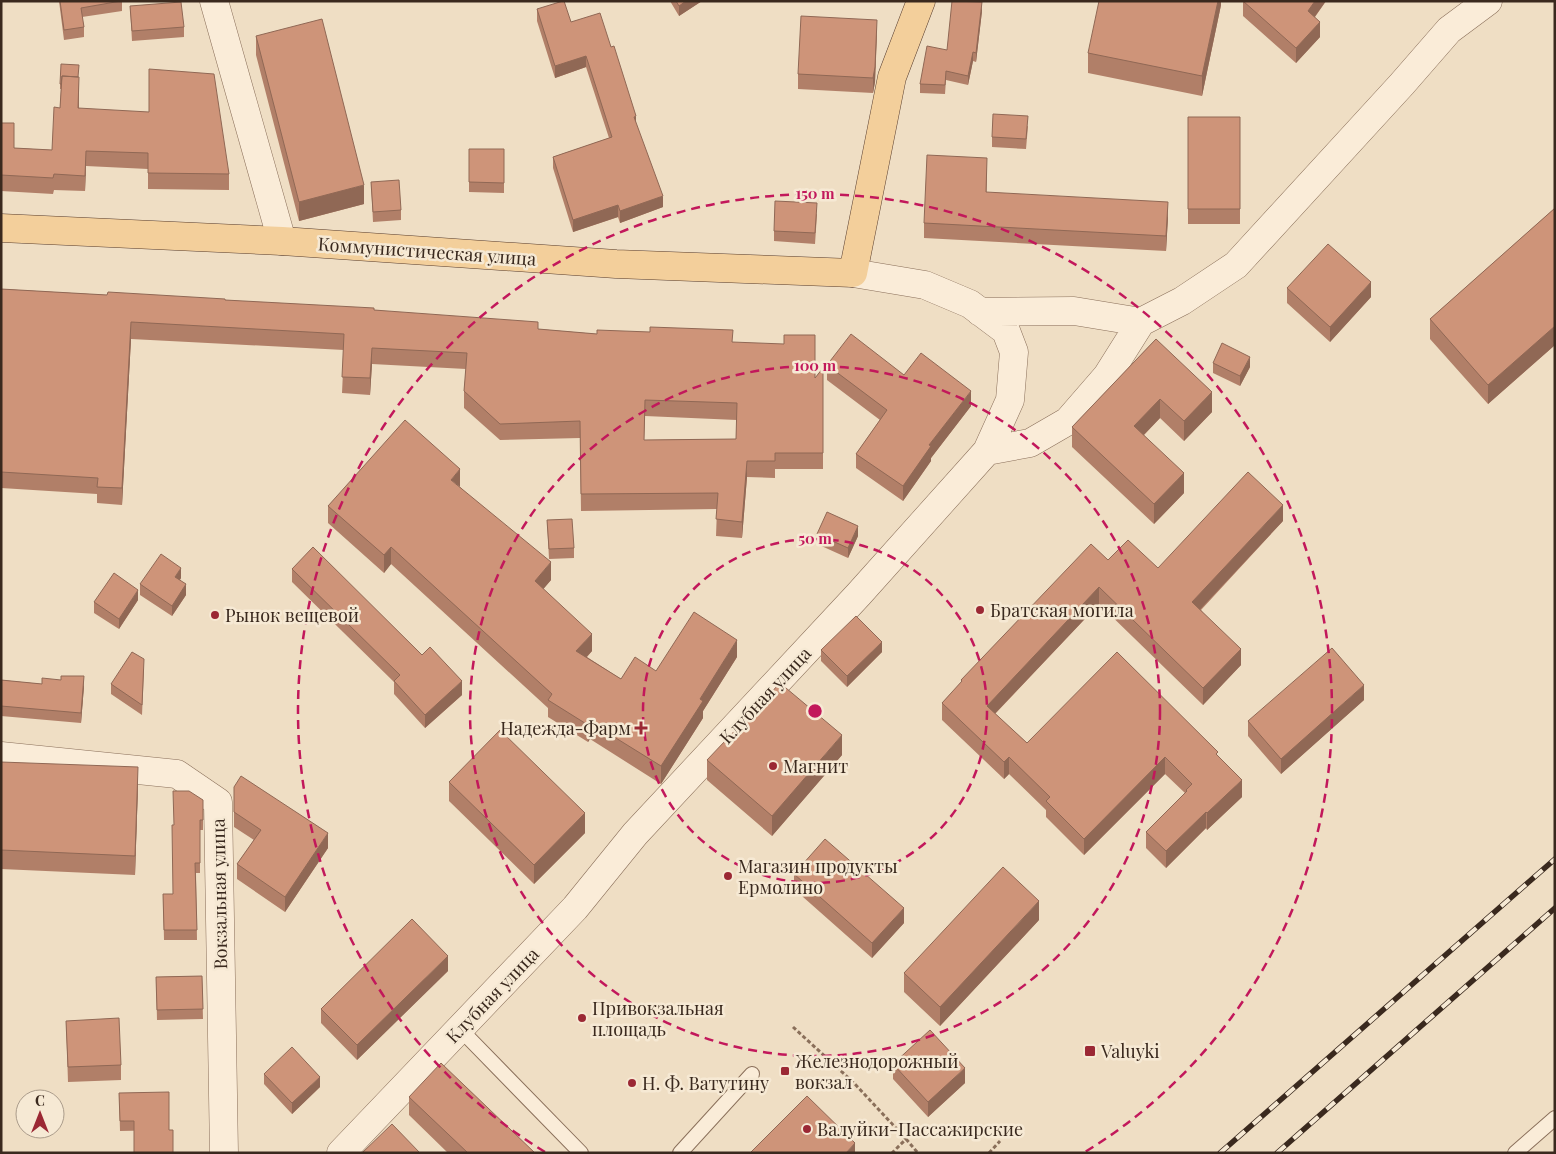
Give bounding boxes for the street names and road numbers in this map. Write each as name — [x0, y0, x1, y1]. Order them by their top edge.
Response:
street label: Коммунистическая улица — [317, 231, 537, 271]
street label: Клубная улица — [714, 641, 816, 749]
street label: Вокзальная улица — [206, 818, 232, 970]
street label: Клубная улица — [440, 942, 544, 1048]

